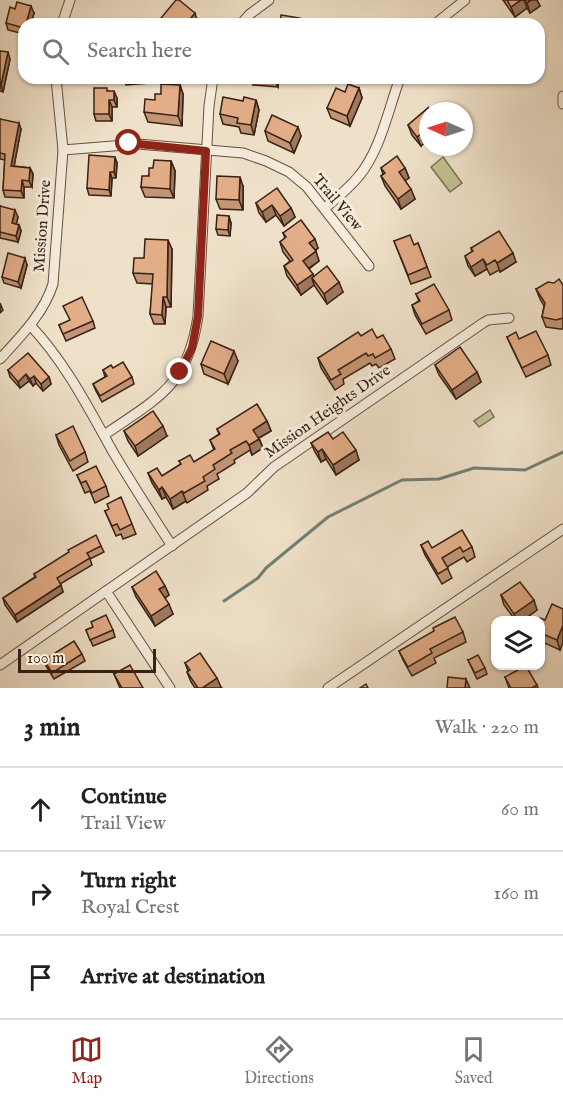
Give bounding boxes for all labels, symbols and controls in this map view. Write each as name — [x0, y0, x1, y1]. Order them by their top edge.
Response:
search box — [18, 18, 545, 84]
icon: search — [39, 35, 72, 68]
text: Search here — [87, 37, 192, 65]
north arrow — [419, 102, 473, 156]
route start — [115, 129, 141, 155]
street label: Trail View — [308, 171, 367, 236]
street label: Mission Drive — [30, 179, 56, 273]
route end — [166, 358, 192, 384]
street label: Mission Heights Drive — [261, 361, 395, 463]
map controls — [491, 616, 545, 670]
button: layers — [491, 616, 545, 670]
scale bar — [18, 646, 156, 674]
text: 100 m — [27, 649, 64, 669]
text: 3 min — [24, 711, 80, 744]
text: Walk · 220 m — [435, 715, 539, 740]
text: Continue — [81, 783, 167, 811]
icon: ahead — [24, 793, 57, 826]
text: 60 m — [501, 797, 539, 822]
text: Trail View — [81, 811, 166, 836]
text: Turn right — [81, 867, 176, 895]
icon: right — [24, 877, 57, 910]
text: 160 m — [493, 881, 539, 906]
text: Royal Crest — [81, 895, 180, 920]
icon: arrive — [24, 961, 57, 994]
text: Arrive at destination — [81, 963, 265, 991]
tab: Map — [70, 1033, 103, 1089]
tab: Directions — [244, 1033, 314, 1089]
tab: Saved — [455, 1033, 493, 1089]

